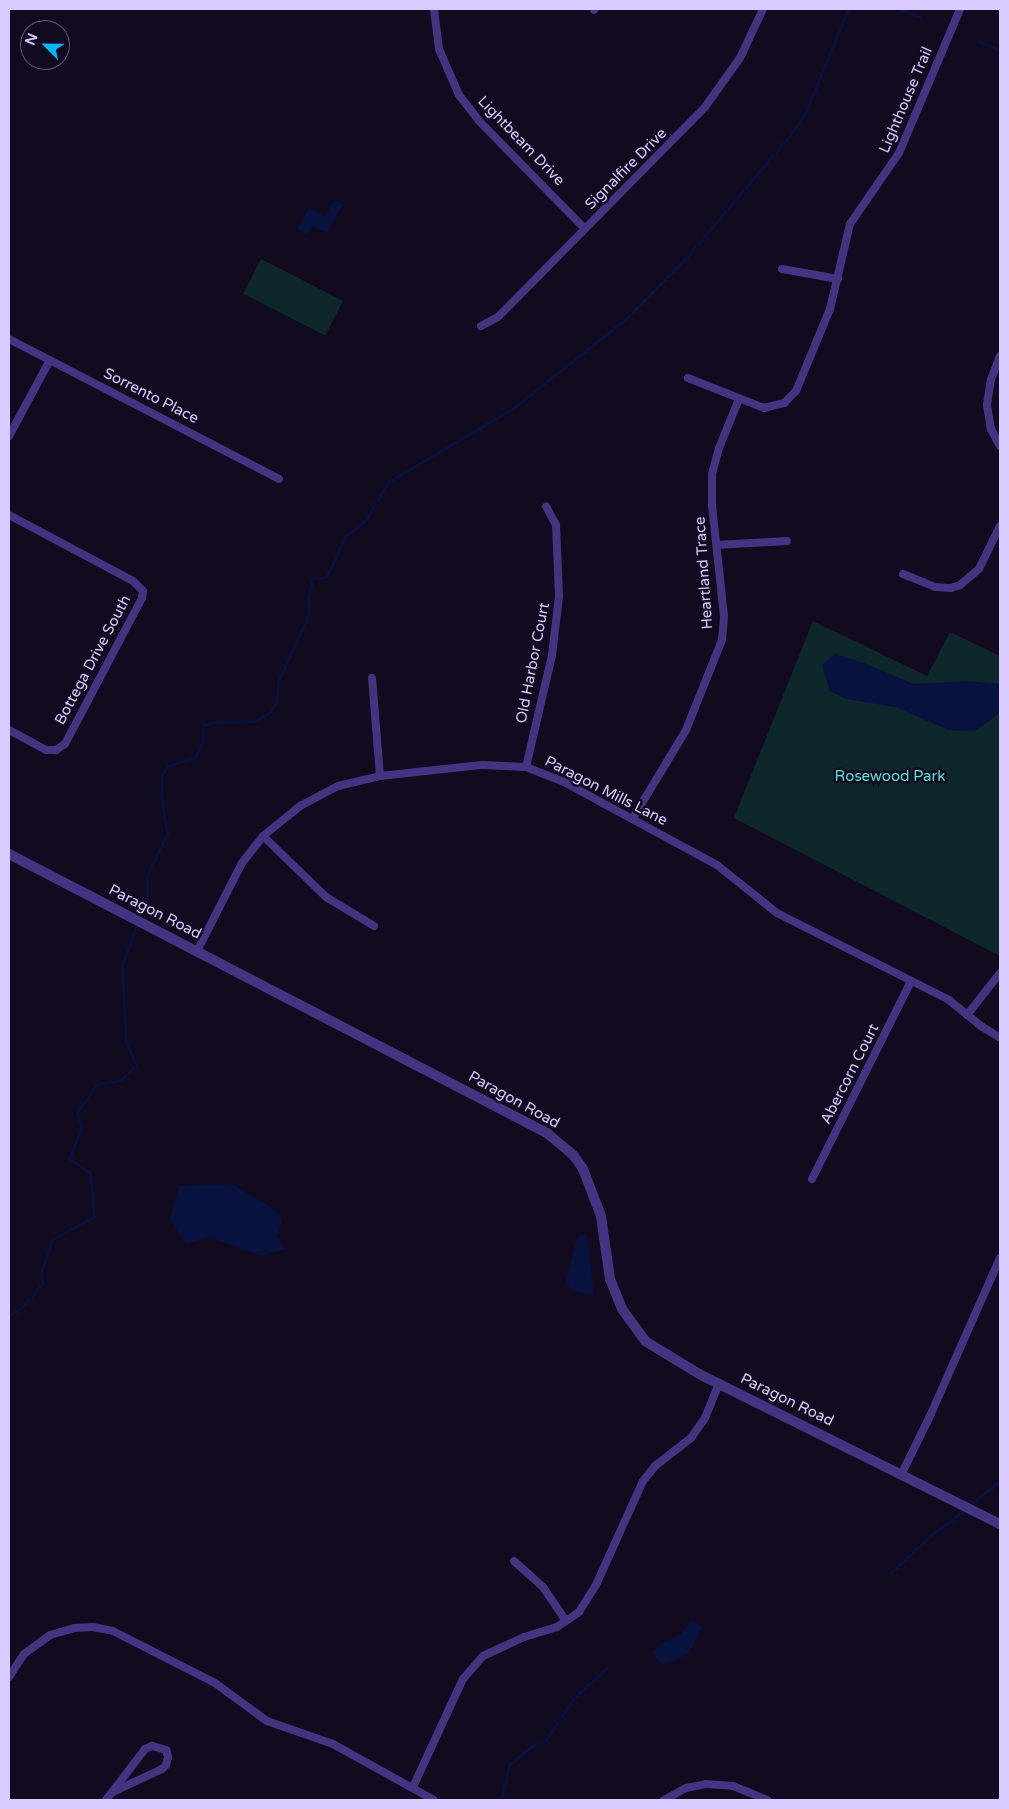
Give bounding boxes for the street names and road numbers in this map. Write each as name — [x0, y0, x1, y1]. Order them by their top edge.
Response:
street label: Lighthouse Trail — [876, 44, 936, 156]
street label: Lightbeam Drive — [474, 92, 568, 190]
street label: Signalfire Drive — [581, 124, 671, 214]
street label: Sorrento Place — [100, 364, 202, 428]
street label: Heartland Trace — [691, 516, 717, 630]
street label: Bottega Drive South — [51, 592, 135, 728]
street label: Old Harbor Court — [512, 601, 554, 725]
street label: Paragon Mills Lane — [542, 752, 670, 830]
street label: Paragon Road — [106, 881, 204, 943]
street label: Abercorn Court — [817, 1021, 883, 1127]
street label: Paragon Road — [465, 1067, 563, 1133]
street label: Paragon Road — [737, 1370, 837, 1430]

